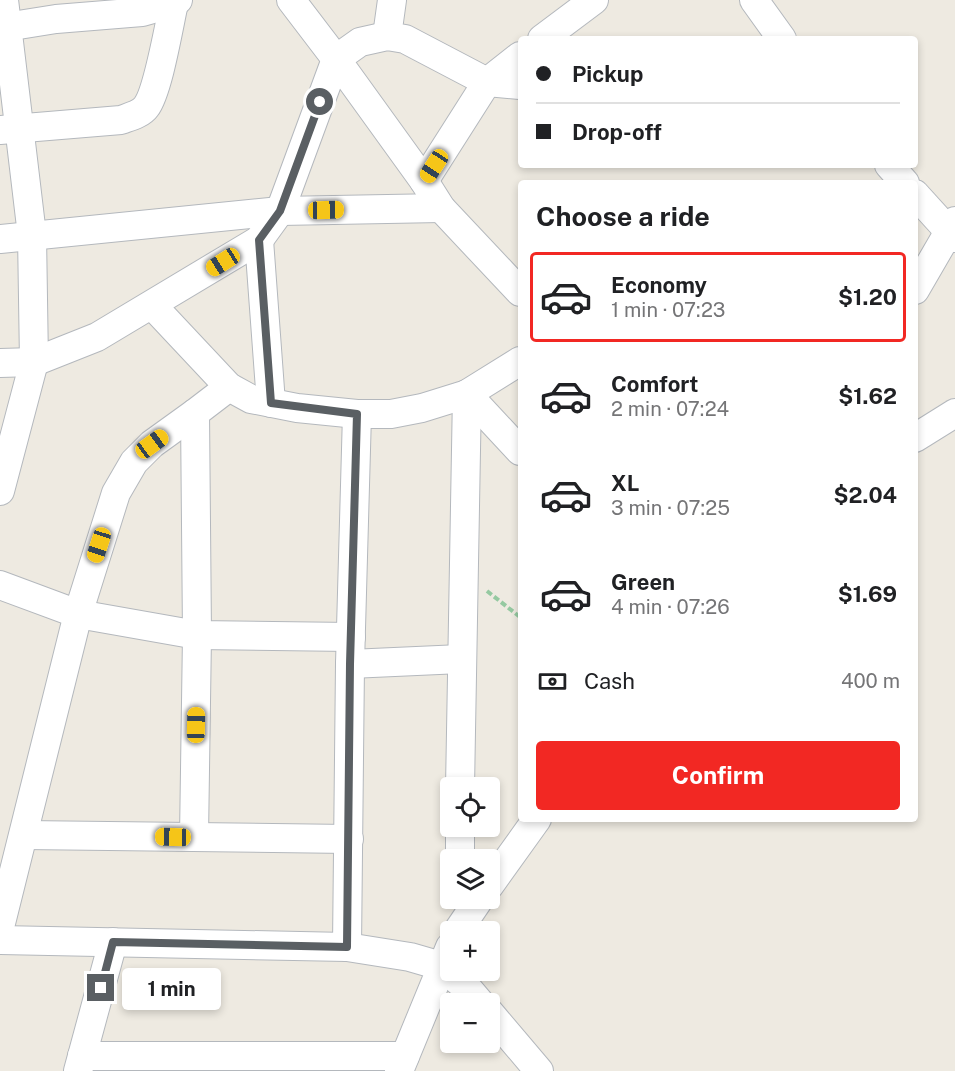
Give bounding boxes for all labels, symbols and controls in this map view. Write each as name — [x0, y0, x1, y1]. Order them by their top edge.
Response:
text: Pickup — [572, 61, 643, 87]
route start — [306, 88, 333, 115]
text: Drop-off — [572, 119, 662, 145]
car — [417, 146, 451, 186]
text: Choose a ride — [536, 200, 710, 232]
car — [308, 201, 344, 219]
car — [203, 245, 243, 279]
icon: car — [539, 270, 593, 324]
text: Economy — [611, 272, 707, 298]
text: $1.20 — [838, 284, 897, 310]
text: 1 min · 07:23 — [611, 298, 725, 322]
icon: car — [539, 369, 593, 423]
text: Comfort — [611, 371, 698, 397]
text: $1.62 — [838, 383, 897, 409]
text: 2 min · 07:24 — [611, 397, 729, 421]
car — [132, 426, 172, 462]
icon: car — [539, 468, 593, 522]
text: XL — [611, 470, 639, 496]
text: $2.04 — [834, 482, 897, 508]
text: 3 min · 07:25 — [611, 496, 730, 520]
car — [85, 525, 113, 565]
icon: car — [539, 567, 593, 621]
text: Green — [611, 569, 675, 595]
text: $1.69 — [838, 581, 897, 607]
text: 4 min · 07:26 — [611, 595, 730, 619]
icon: cash — [536, 665, 569, 698]
text: Cash — [584, 668, 635, 694]
text: 400 m — [841, 669, 900, 693]
car — [187, 707, 205, 743]
button: Confirm — [536, 741, 900, 810]
map controls — [440, 777, 500, 1053]
button: locate — [440, 777, 500, 837]
car — [155, 828, 191, 846]
button: layers — [440, 849, 500, 909]
button: + — [440, 921, 500, 981]
callout: 1 min — [122, 967, 221, 1009]
route end — [87, 974, 114, 1001]
text: 1 min — [147, 977, 196, 1001]
button: − — [440, 993, 500, 1053]

